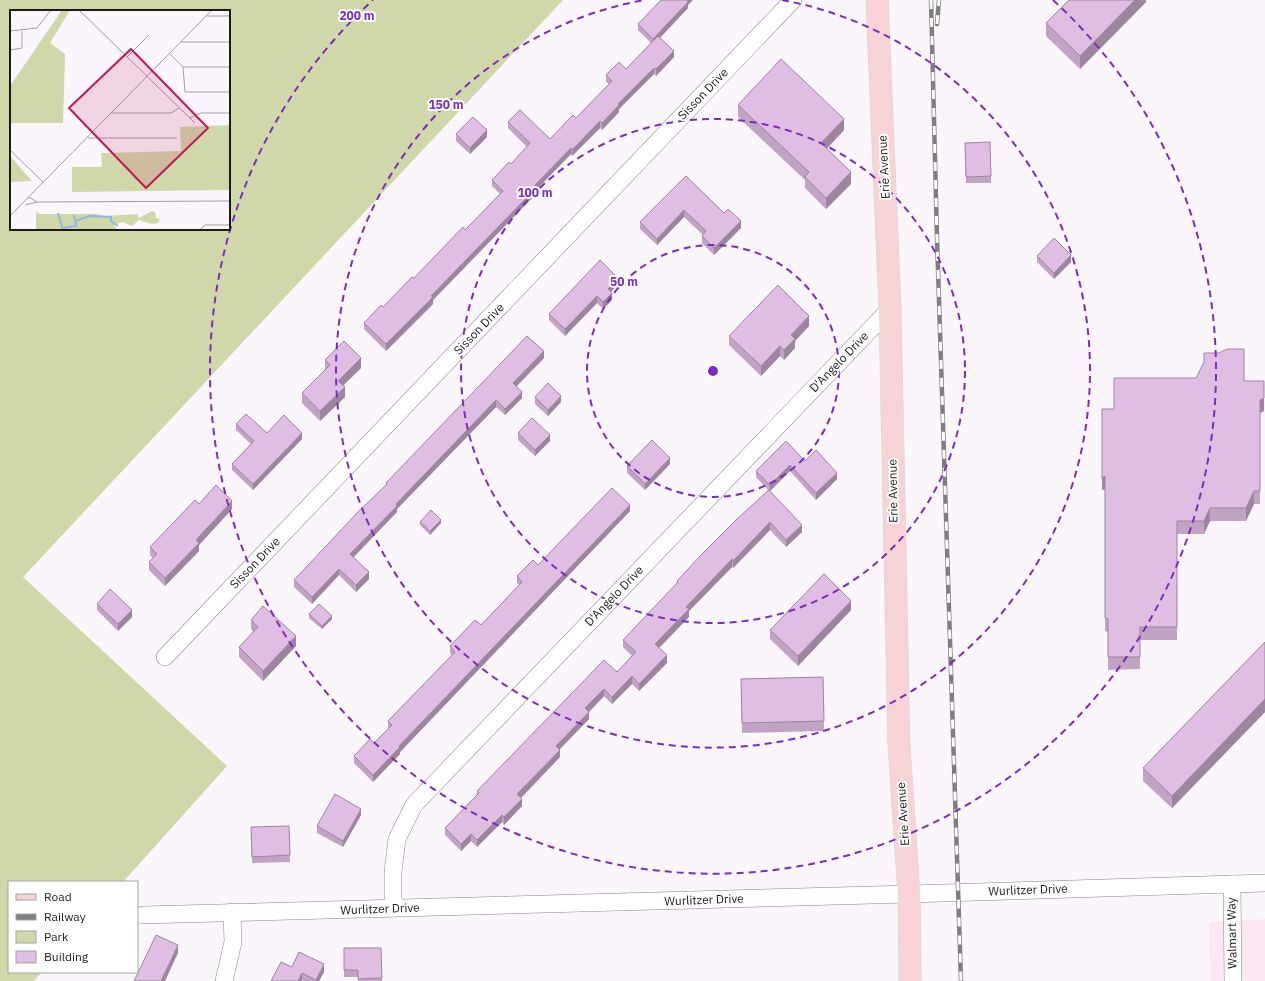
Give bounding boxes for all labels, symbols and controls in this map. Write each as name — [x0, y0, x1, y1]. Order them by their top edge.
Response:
text: 200 m — [339, 8, 375, 23]
inset map — [10, 10, 230, 230]
street label: Sisson Drive — [674, 64, 731, 123]
text: 150 m — [428, 97, 464, 112]
street label: Erie Avenue — [874, 134, 893, 199]
text: 100 m — [517, 185, 553, 200]
text: 50 m — [610, 274, 638, 289]
street label: Sisson Drive — [450, 299, 507, 358]
street label: D'Angelo Drive — [806, 328, 872, 395]
centre of rings — [706, 364, 720, 378]
street label: Erie Avenue — [884, 459, 901, 523]
street label: Sisson Drive — [226, 533, 283, 592]
street label: D'Angelo Drive — [581, 562, 647, 629]
street label: Erie Avenue — [893, 781, 912, 846]
legend — [8, 881, 138, 973]
street label: Wurlitzer Drive — [988, 881, 1068, 898]
text: Road — [44, 889, 72, 904]
street label: Wurlitzer Drive — [664, 891, 744, 908]
street label: Walmart Way — [1223, 897, 1240, 969]
street label: Wurlitzer Drive — [340, 900, 420, 917]
text: Railway — [44, 909, 86, 924]
text: Park — [44, 929, 69, 944]
text: Building — [44, 949, 89, 964]

